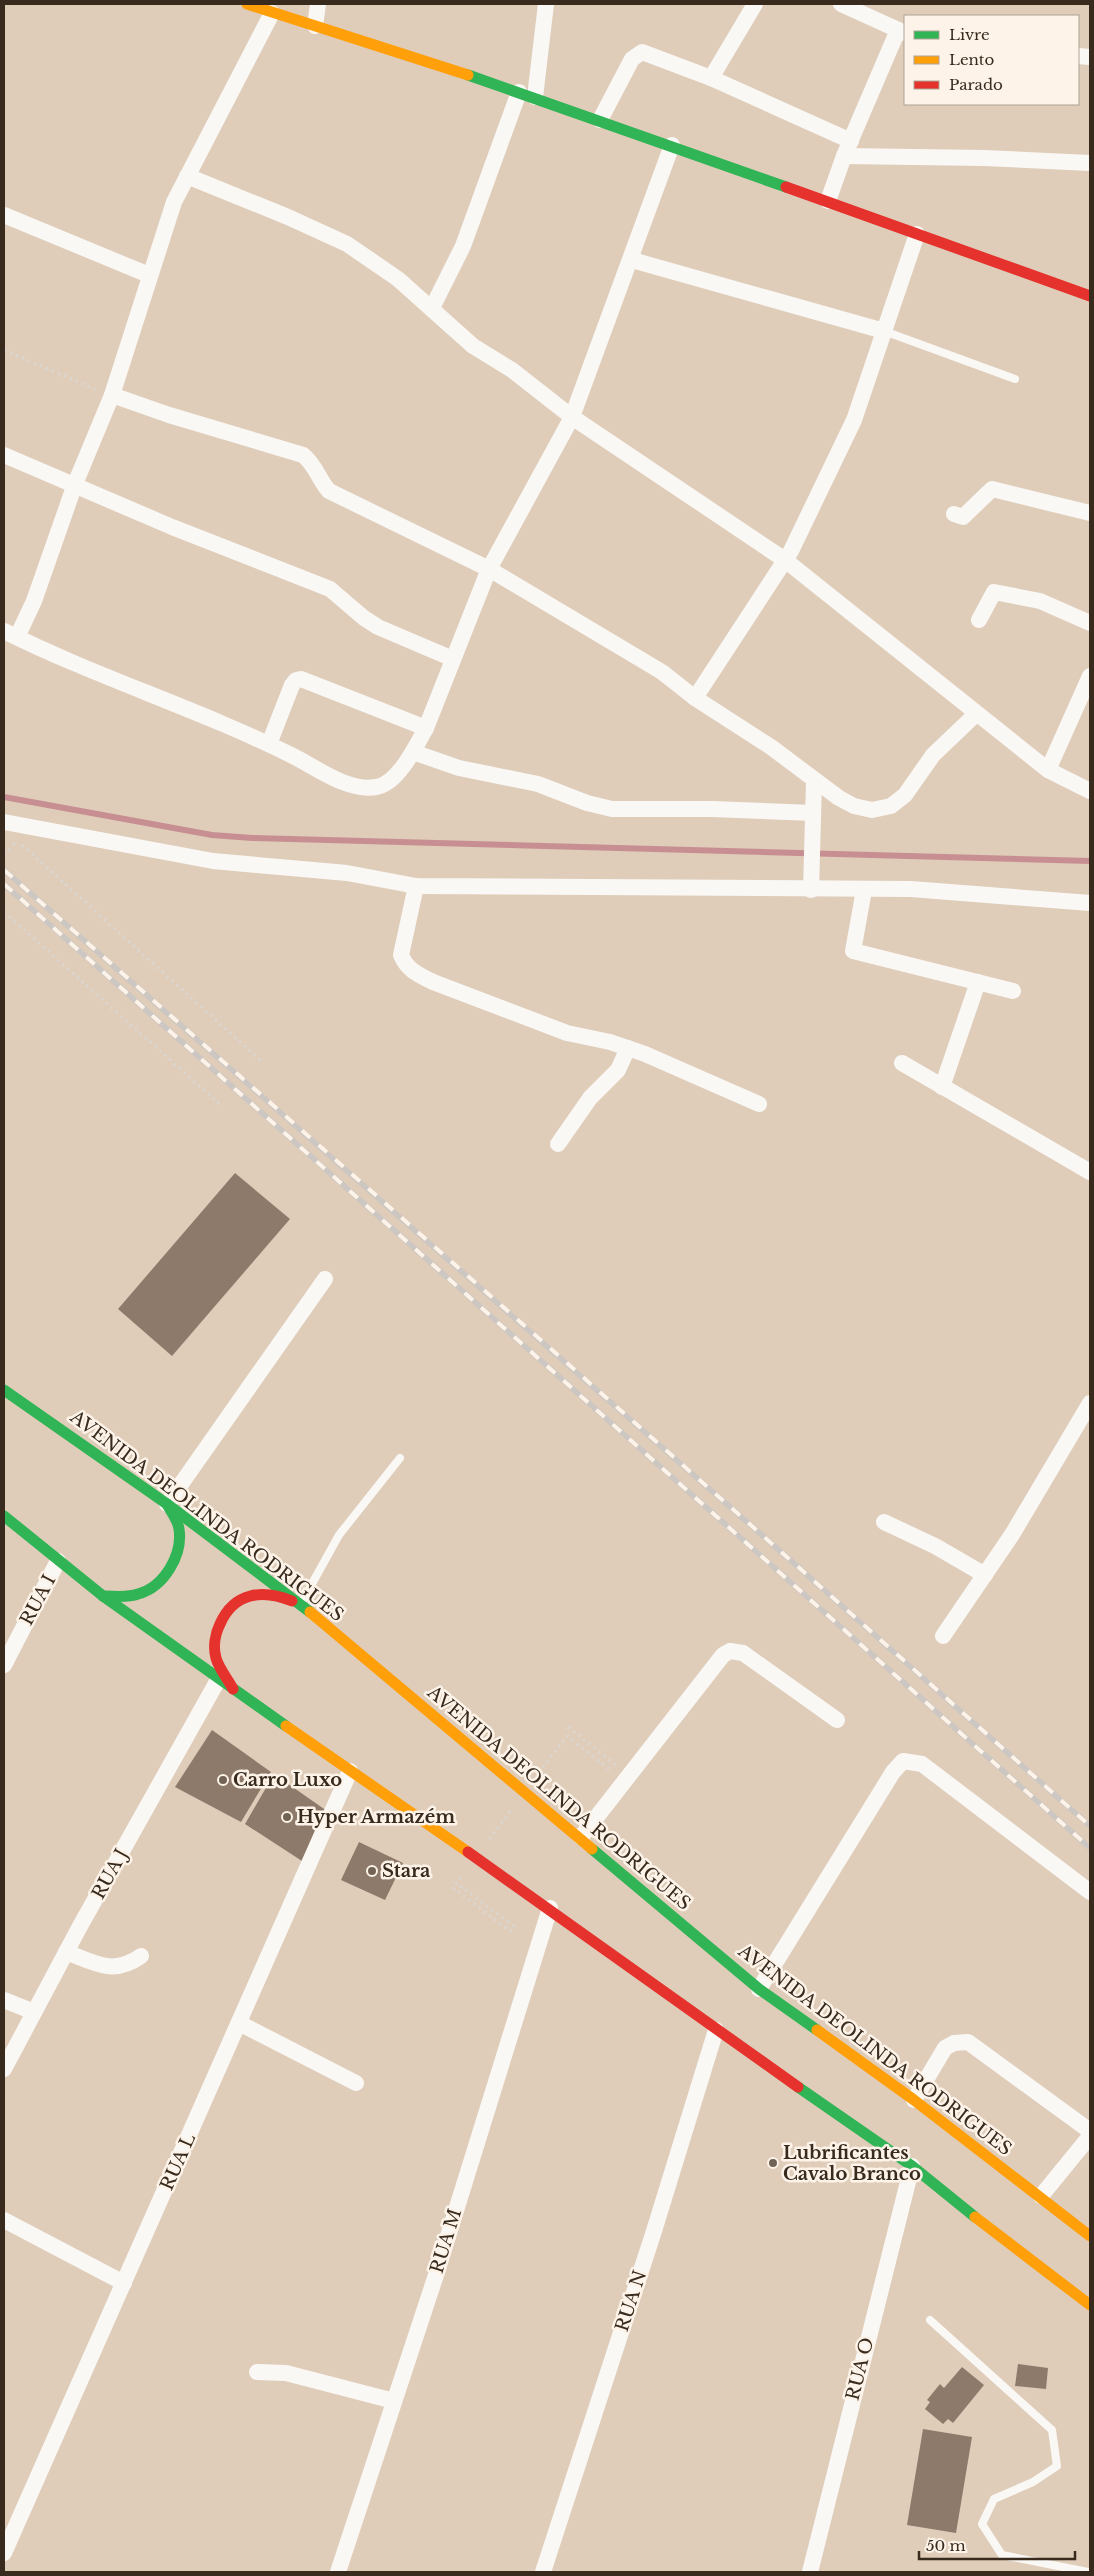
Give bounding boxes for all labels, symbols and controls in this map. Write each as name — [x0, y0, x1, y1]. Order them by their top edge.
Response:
legend — [904, 15, 1079, 105]
text: Livre — [949, 25, 990, 44]
text: Lento — [949, 50, 995, 69]
text: Parado — [949, 75, 1003, 94]
street label: AVENIDA DEOLINDA RODRIGUES — [65, 1405, 348, 1626]
street label: RUA I — [16, 1571, 60, 1629]
street label: AVENIDA DEOLINDA RODRIGUES — [422, 1681, 695, 1915]
place label: Carro Luxo — [233, 1769, 342, 1791]
marker: Carro Luxo — [217, 1774, 229, 1786]
place label: Hyper Armazém — [297, 1806, 455, 1828]
marker: Hyper Armazém — [281, 1811, 293, 1823]
street label: RUA J — [87, 1845, 133, 1903]
place label: Stara — [382, 1860, 431, 1882]
marker: Stara — [366, 1865, 378, 1877]
street label: AVENIDA DEOLINDA RODRIGUES — [733, 1939, 1016, 2160]
street label: RUA L — [156, 2130, 200, 2194]
place label: Lubrificantes Cavalo Branco — [783, 2142, 921, 2185]
marker: Lubrificantes Cavalo Branco — [767, 2157, 779, 2169]
street label: RUA M — [426, 2206, 466, 2276]
street label: RUA N — [611, 2268, 651, 2334]
street label: RUA O — [842, 2335, 878, 2403]
scale bar — [919, 2528, 1075, 2560]
text: 50 m — [926, 2536, 966, 2555]

